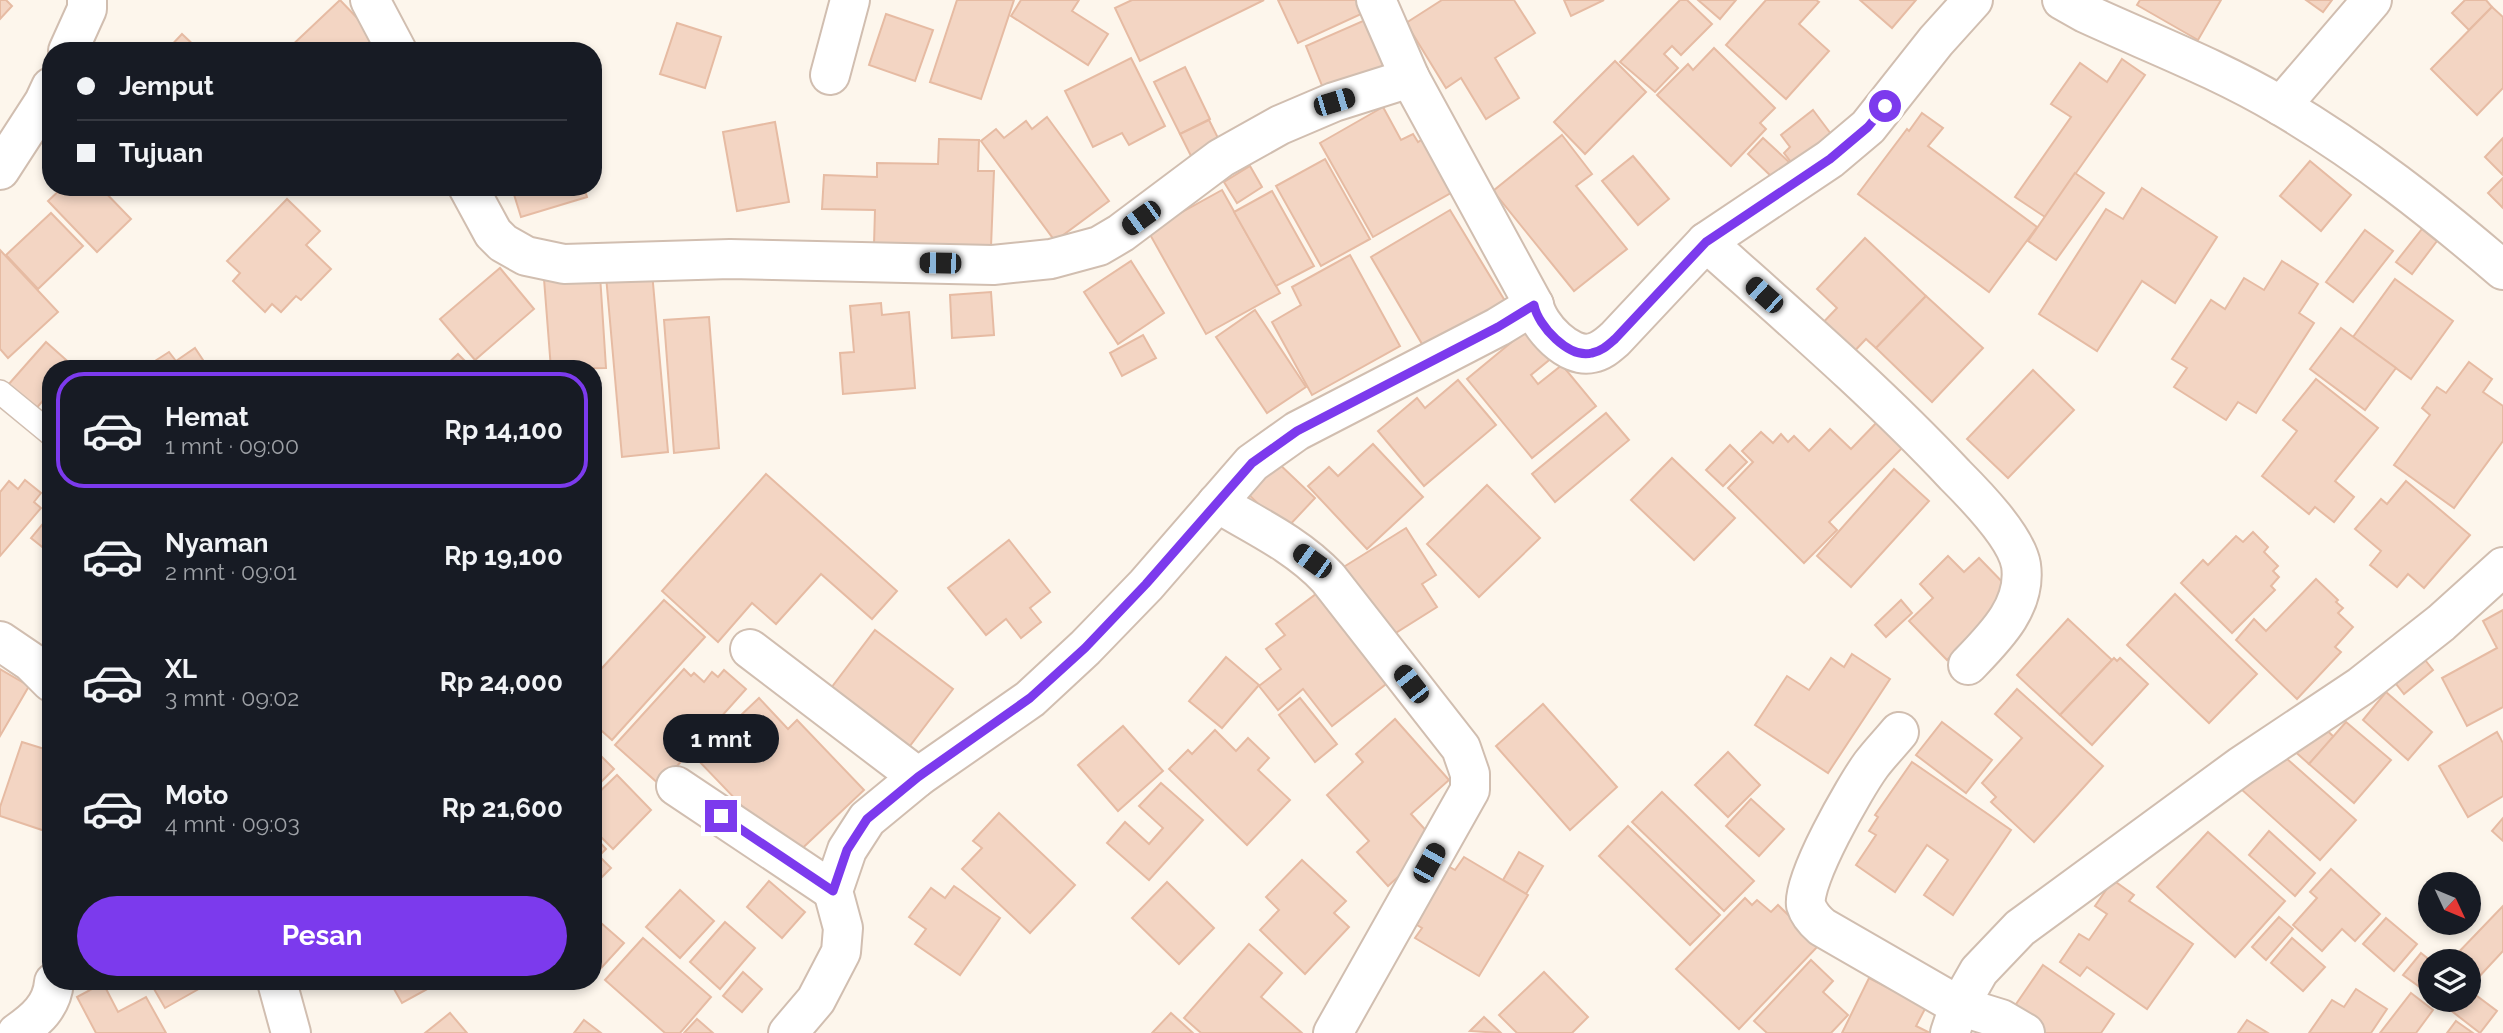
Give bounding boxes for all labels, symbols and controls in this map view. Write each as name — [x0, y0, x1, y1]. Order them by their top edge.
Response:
text: Jemput — [119, 71, 214, 101]
car — [1311, 86, 1358, 118]
route start — [1869, 90, 1901, 122]
text: Tujuan — [119, 138, 203, 168]
car — [1118, 197, 1165, 239]
car — [919, 252, 962, 274]
car — [1742, 273, 1787, 317]
icon: car — [81, 399, 144, 462]
text: Hemat — [165, 402, 249, 432]
text: Rp 14,100 — [445, 415, 563, 445]
text: 1 mnt · 09:00 — [165, 432, 299, 459]
icon: car — [81, 525, 144, 588]
text: Nyaman — [165, 528, 269, 558]
car — [1289, 540, 1336, 582]
text: Rp 19,100 — [444, 541, 563, 571]
text: 2 mnt · 09:01 — [165, 558, 297, 585]
icon: car — [81, 651, 144, 714]
text: XL — [165, 654, 197, 684]
car — [1390, 661, 1433, 707]
text: Rp 24,000 — [440, 667, 563, 697]
text: 3 mnt · 09:02 — [165, 684, 299, 711]
callout: 1 mnt — [663, 714, 779, 764]
text: 1 mnt — [691, 725, 751, 752]
icon: car — [81, 777, 144, 840]
text: Moto — [165, 780, 228, 810]
text: Rp 21,600 — [442, 793, 563, 823]
route end — [705, 800, 737, 832]
text: 4 mnt · 09:03 — [165, 810, 300, 837]
car — [1410, 840, 1449, 886]
north arrow — [2418, 872, 2482, 934]
map controls — [2418, 872, 2481, 1012]
button: Pesan — [77, 896, 567, 976]
button: layers — [2418, 949, 2481, 1012]

